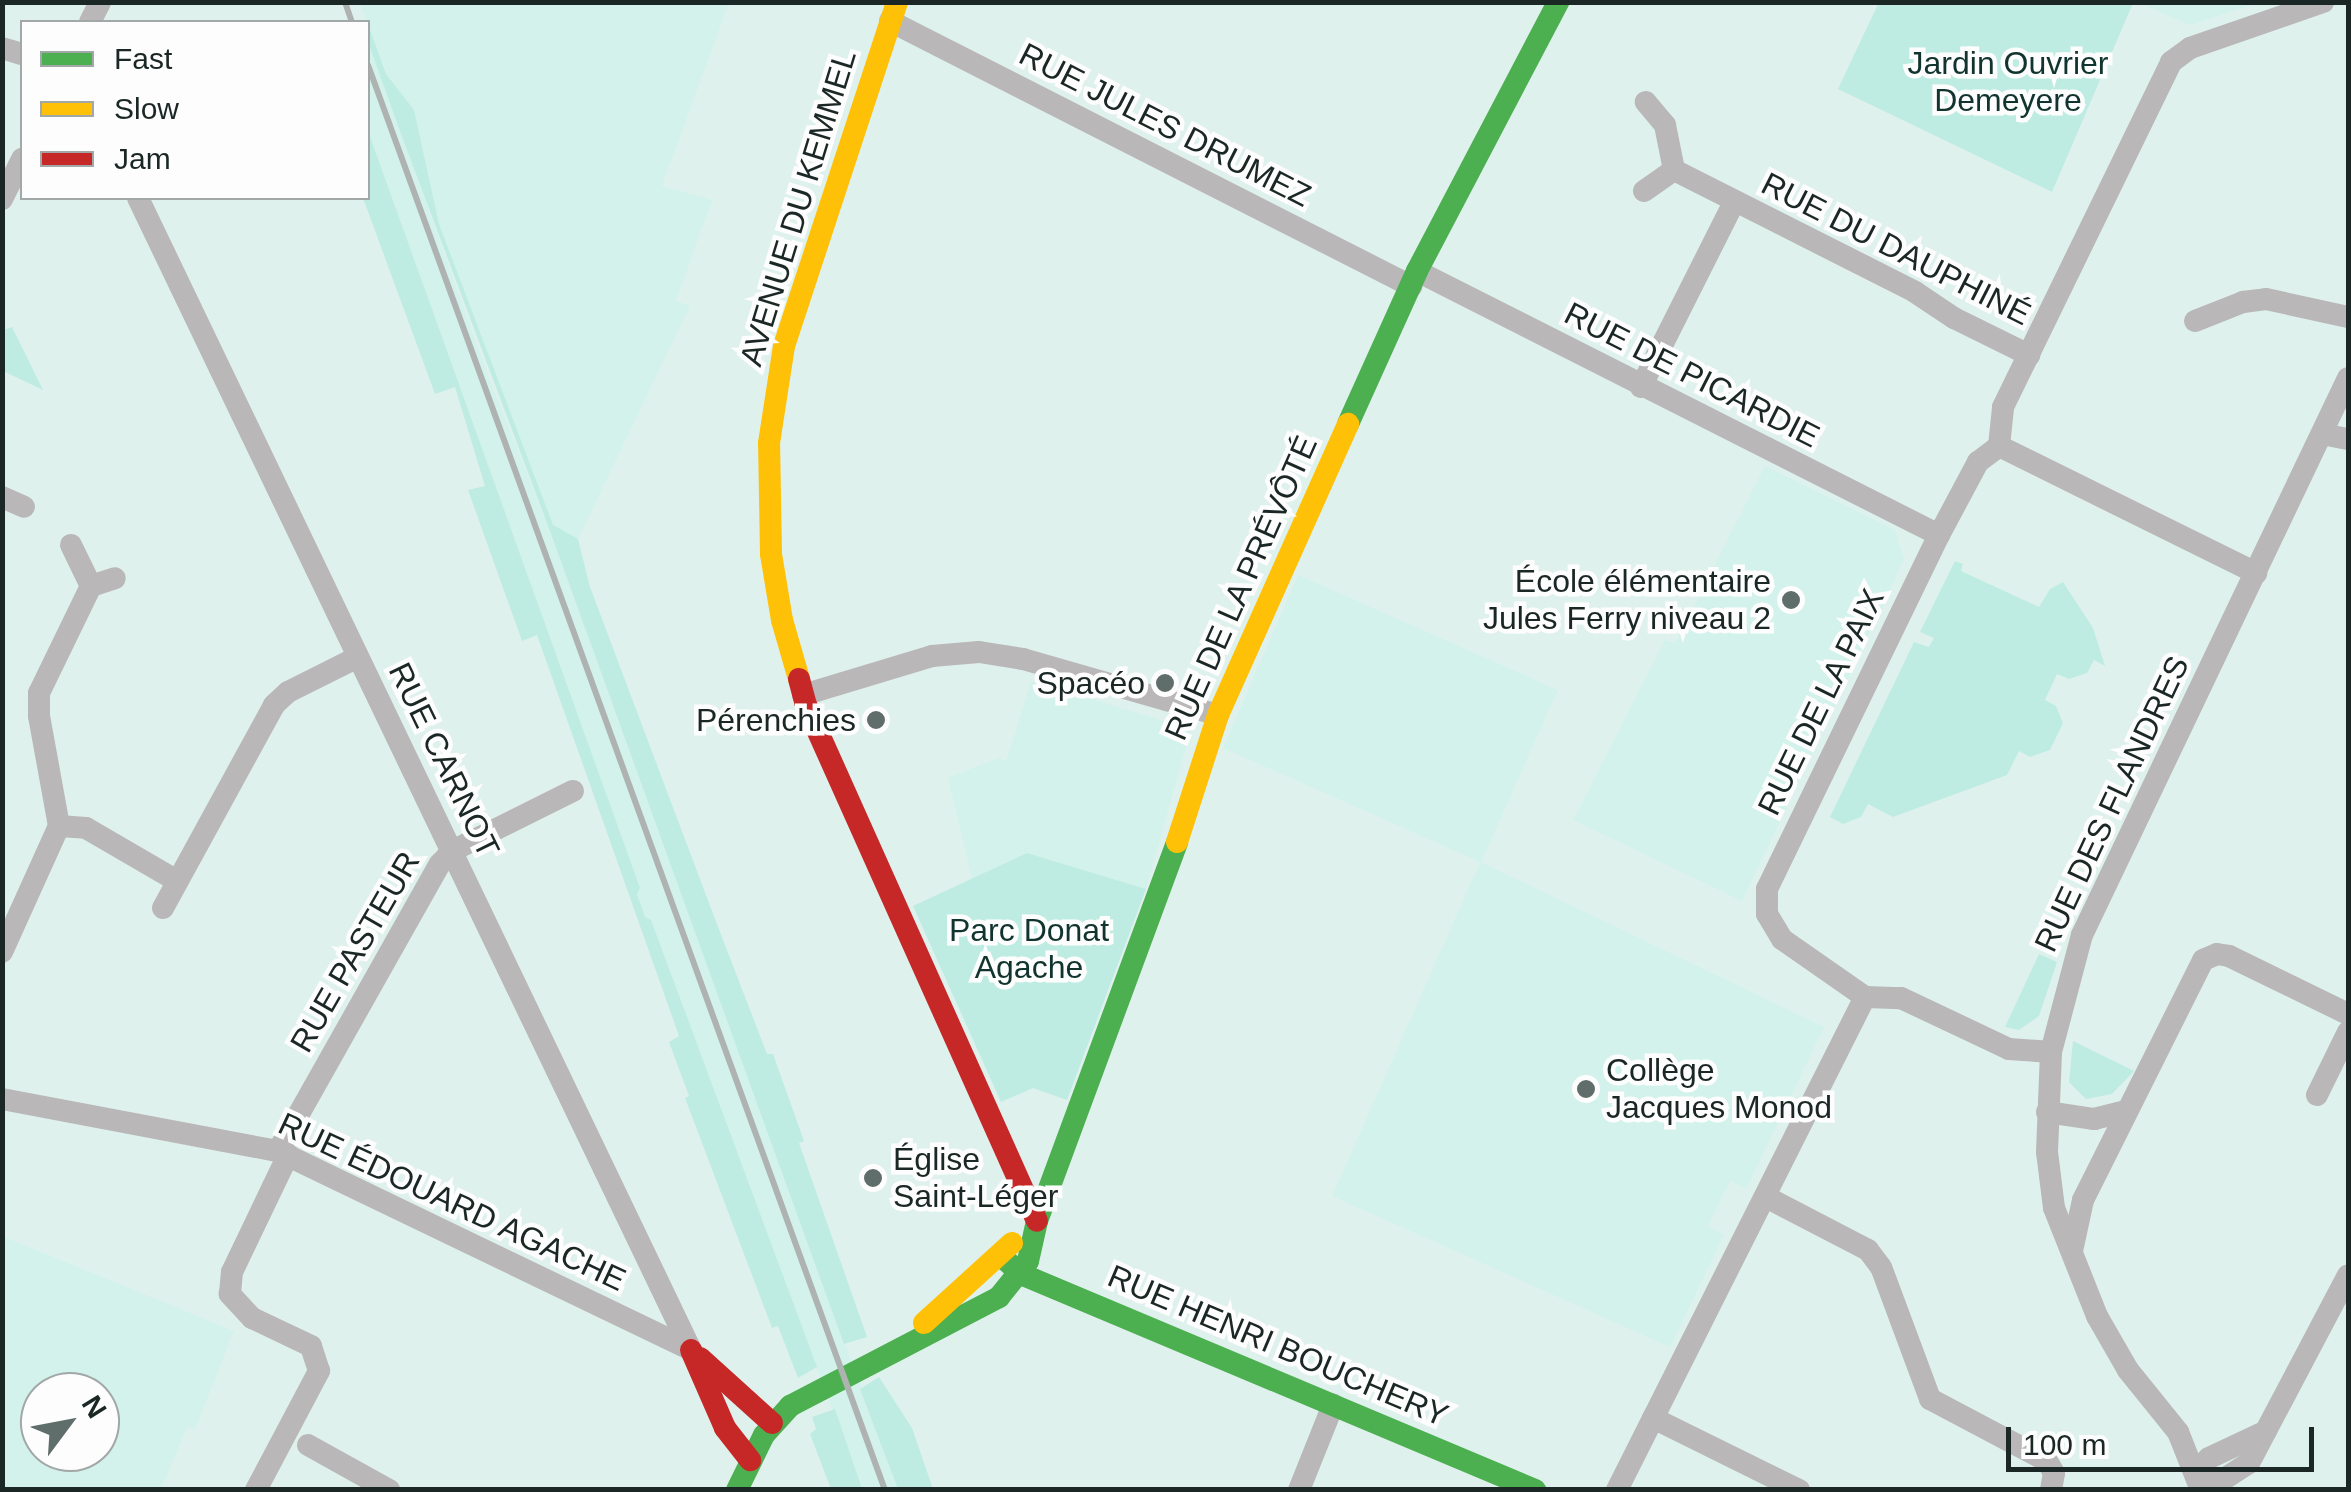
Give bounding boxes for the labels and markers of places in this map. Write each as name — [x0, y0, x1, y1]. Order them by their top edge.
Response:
place label: École élémentaire Jules Ferry niveau 2 — [1483, 563, 1771, 638]
marker: École élémentaire Jules Ferry niveau 2 — [1780, 589, 1802, 611]
place label: Spacéo — [1036, 664, 1145, 702]
marker: Spacéo — [1154, 672, 1176, 694]
place label: Pérenchies — [696, 701, 856, 739]
marker: Pérenchies — [865, 709, 887, 731]
place label: Collège Jacques Monod — [1606, 1052, 1832, 1127]
marker: Collège Jacques Monod — [1575, 1078, 1597, 1100]
place label: Église Saint-Léger — [893, 1141, 1058, 1216]
marker: Église Saint-Léger — [862, 1167, 884, 1189]

